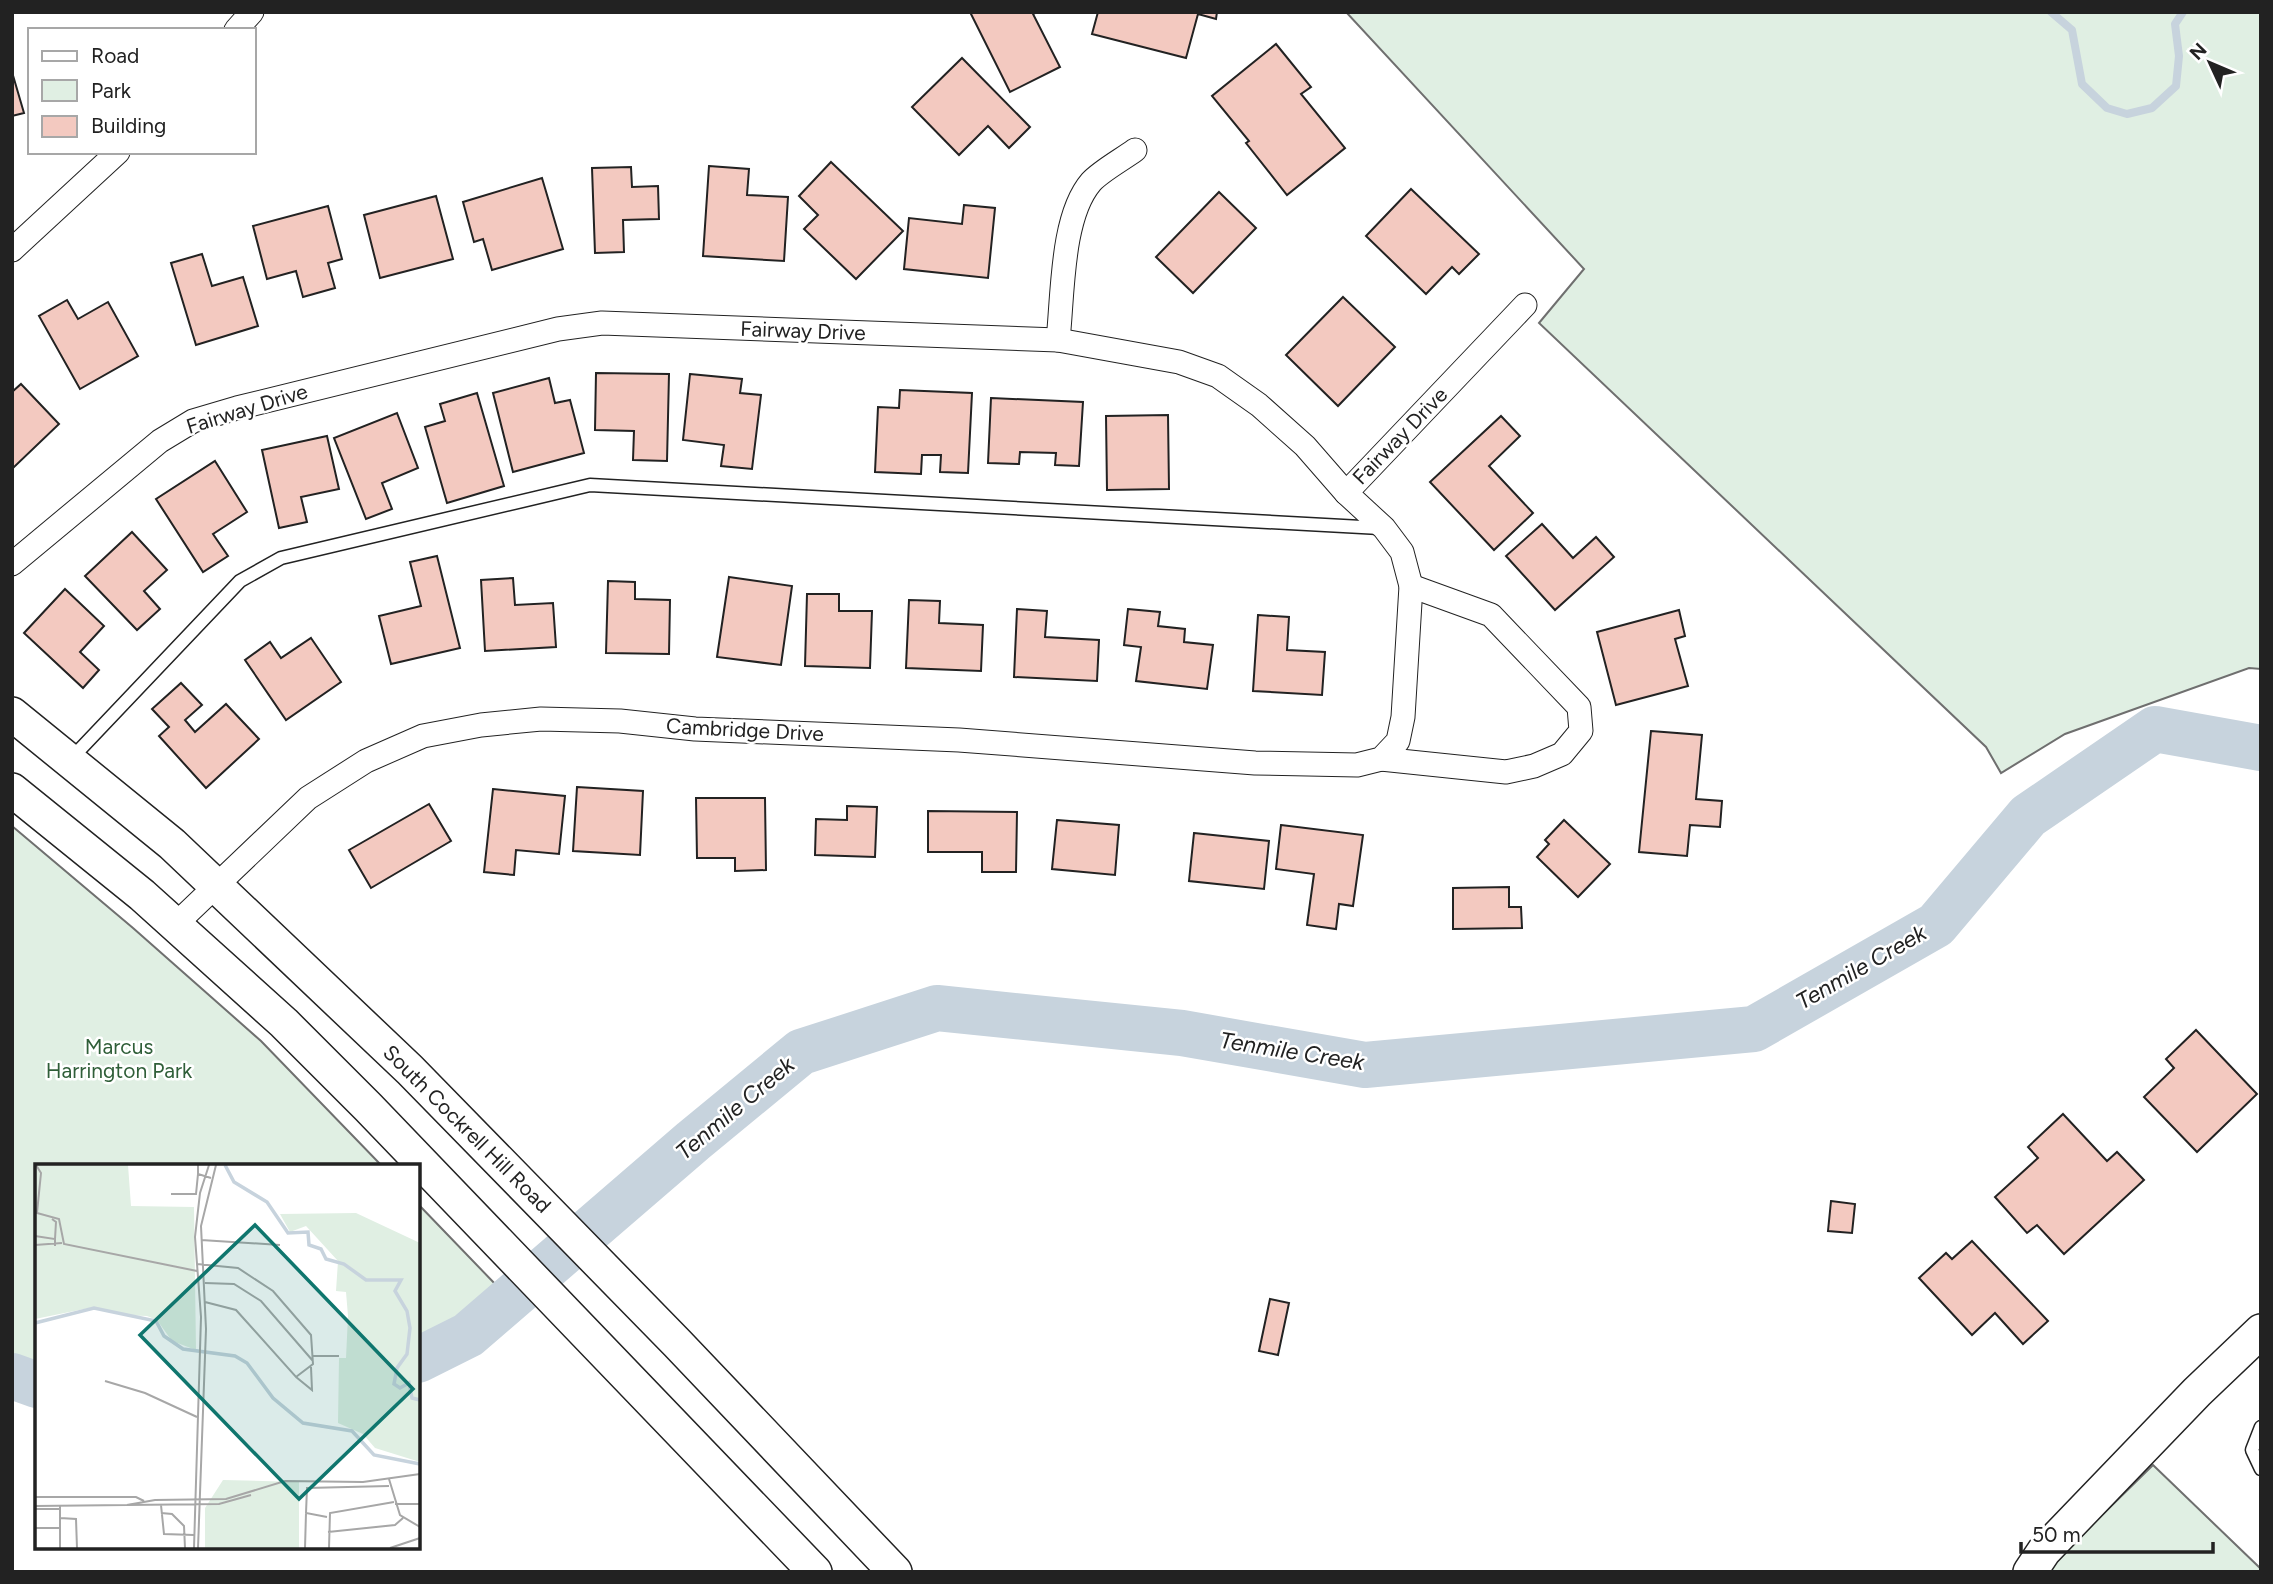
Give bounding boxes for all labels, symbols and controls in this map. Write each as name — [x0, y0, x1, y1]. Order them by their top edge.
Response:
legend — [28, 28, 256, 154]
north arrow — [2175, 28, 2245, 98]
text: N — [2185, 38, 2212, 65]
text: Road — [91, 43, 139, 68]
text: Park — [91, 78, 132, 103]
text: Building — [91, 113, 166, 138]
street label: Fairway Drive — [740, 316, 866, 345]
street label: Fairway Drive — [183, 378, 311, 439]
street label: Fairway Drive — [1347, 382, 1452, 489]
street label: Cambridge Drive — [666, 713, 824, 746]
water label: Tenmile Creek — [1791, 918, 1932, 1016]
water label: Tenmile Creek — [1218, 1026, 1367, 1076]
park label: Marcus Harrington Park — [46, 1034, 193, 1083]
street label: South Cockrell Hill Road — [378, 1040, 556, 1218]
water label: Tenmile Creek — [670, 1050, 800, 1166]
inset map — [35, 1164, 420, 1549]
scale bar — [2021, 1510, 2214, 1554]
text: 50 m — [2032, 1522, 2081, 1547]

